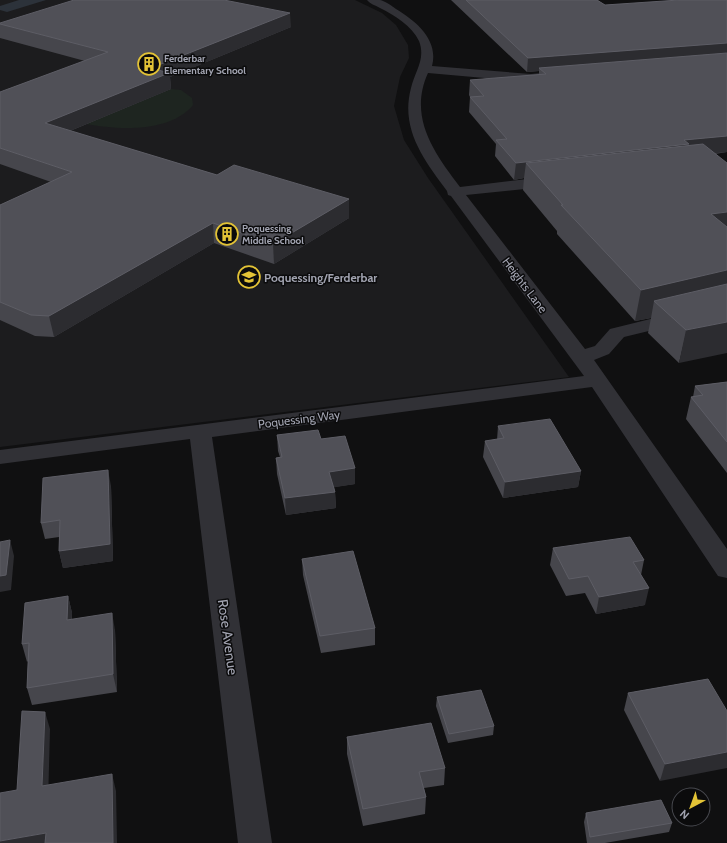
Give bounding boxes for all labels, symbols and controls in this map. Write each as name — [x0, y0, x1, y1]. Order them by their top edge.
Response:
building icon: Ferderbar Elementary School — [136, 51, 162, 77]
place label: Ferderbar Elementary School — [164, 52, 246, 77]
building icon: Poquessing Middle School — [214, 221, 240, 247]
place label: Poquessing Middle School — [242, 222, 304, 247]
street label: Heights Lane — [499, 254, 551, 316]
school or university icon: Poquessing/Ferderbar — [236, 264, 262, 290]
place label: Poquessing/Ferderbar — [264, 270, 377, 285]
street label: Poquessing Way — [257, 407, 341, 431]
street label: Rose Avenue — [214, 598, 242, 676]
north arrow — [671, 787, 711, 827]
text: N — [677, 807, 692, 822]

